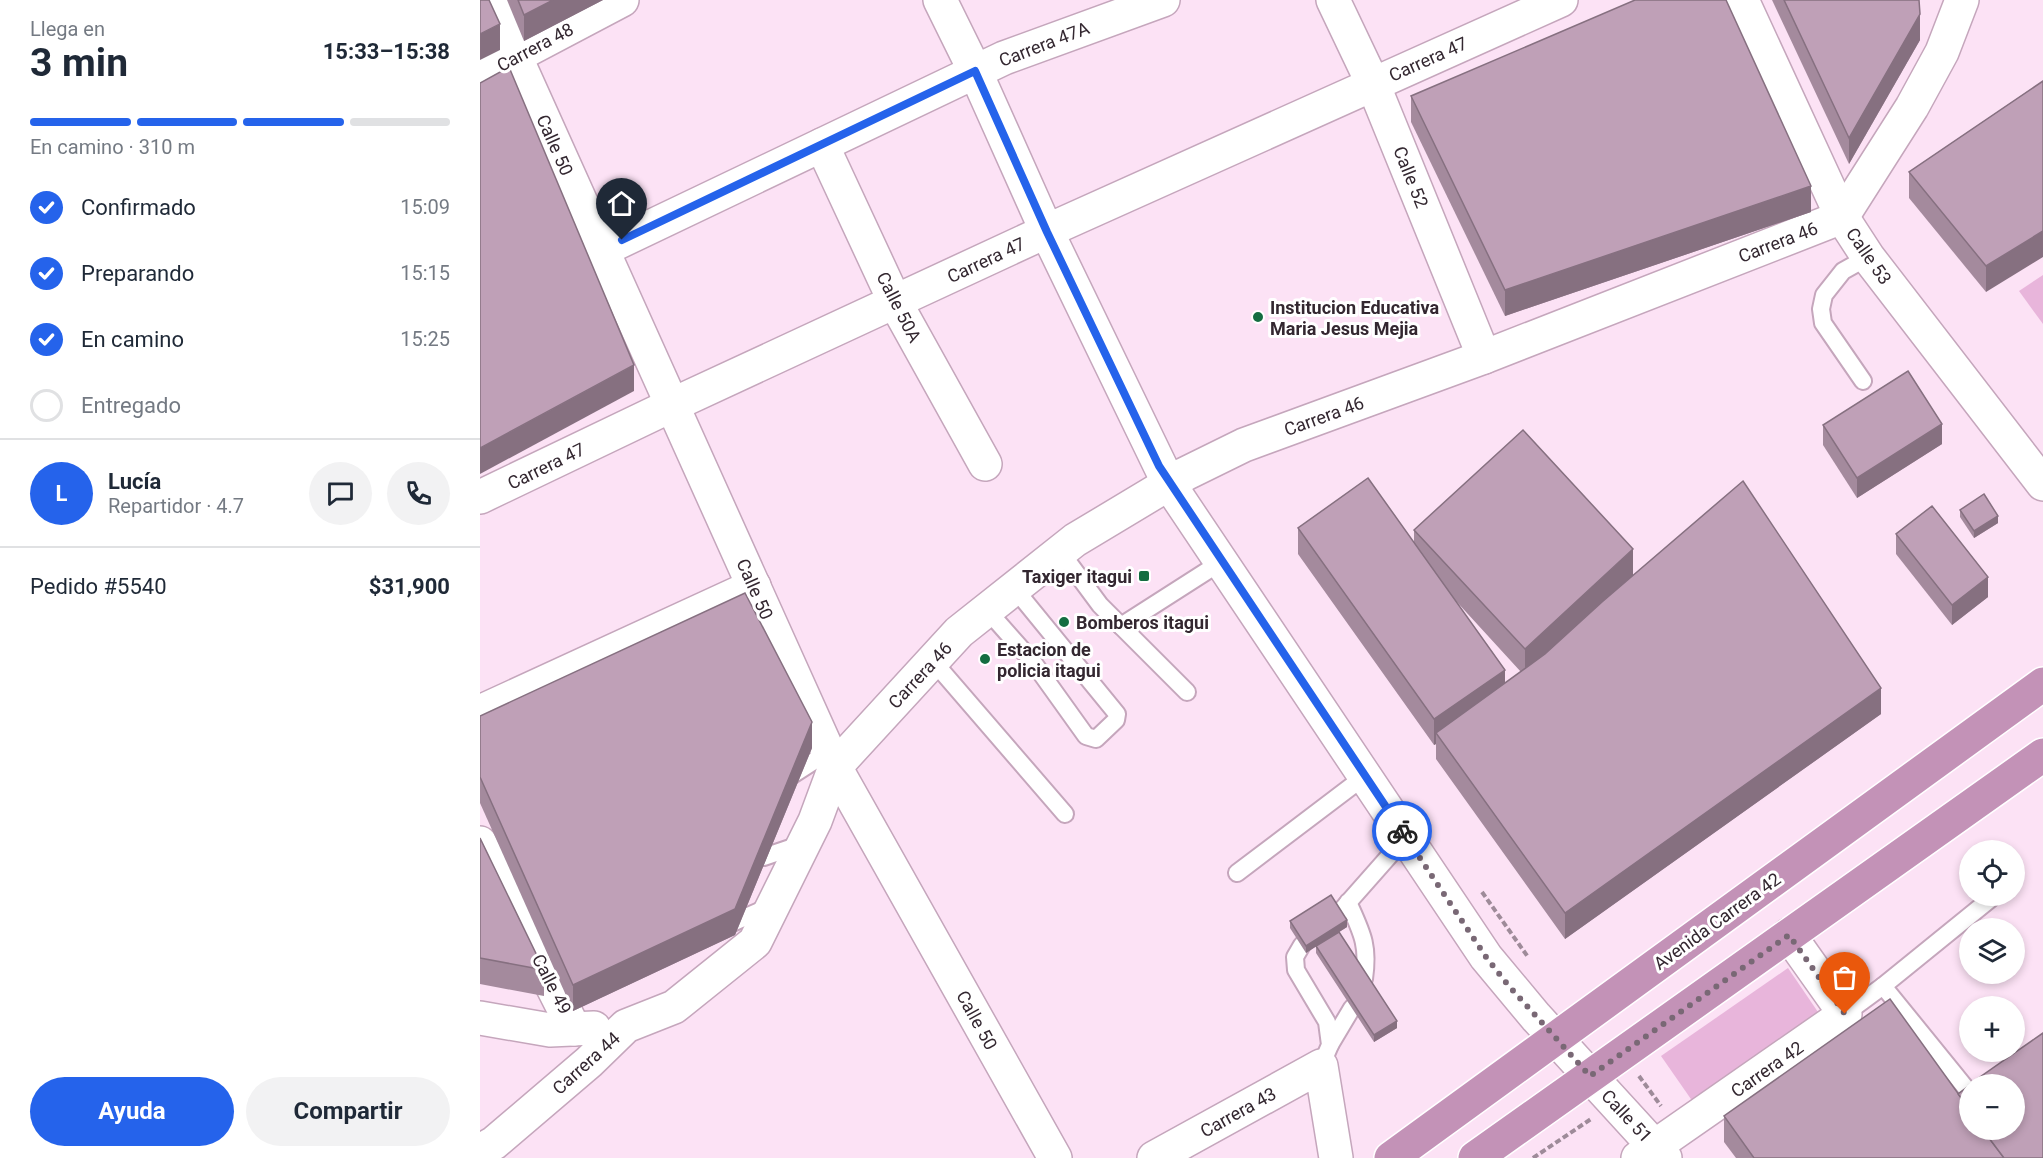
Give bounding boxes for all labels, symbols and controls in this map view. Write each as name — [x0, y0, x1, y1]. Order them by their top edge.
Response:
text: Llega en — [30, 17, 105, 41]
street label: Carrera 47A — [996, 17, 1092, 71]
street label: Carrera 48 — [493, 18, 577, 76]
street label: Carrera 47 — [1386, 32, 1470, 86]
text: 15:33–15:38 — [323, 39, 450, 64]
text: 3 min — [30, 40, 128, 86]
street label: Calle 50 — [532, 111, 578, 179]
text: En camino · 310 m — [30, 135, 195, 159]
street label: Calle 52 — [1389, 143, 1433, 211]
pin — [596, 178, 647, 240]
icon: home — [605, 187, 638, 220]
icon: check — [30, 191, 63, 224]
text: Confirmado — [81, 195, 196, 220]
text: 15:09 — [400, 195, 450, 219]
street label: Carrera 46 — [1735, 217, 1821, 267]
street label: Calle 53 — [1842, 224, 1896, 288]
street label: Carrera 47 — [944, 233, 1028, 287]
icon: check — [30, 257, 63, 290]
text: Preparando — [81, 261, 194, 286]
text: 15:15 — [400, 261, 450, 285]
street label: Calle 50A — [872, 268, 926, 346]
place label: Institucion Educativa Maria Jesus Mejia — [1270, 297, 1440, 339]
marker: Institucion Educativa Maria Jesus Mejia — [1251, 310, 1265, 324]
icon: check — [30, 323, 63, 356]
text: En camino — [81, 327, 184, 352]
text: 15:25 — [400, 327, 450, 351]
street label: Carrera 46 — [1281, 392, 1367, 440]
text: Entregado — [81, 393, 181, 418]
street label: Carrera 47 — [504, 438, 588, 494]
button: chat — [309, 462, 372, 525]
button: phone — [387, 462, 450, 525]
text: Lucía — [108, 469, 161, 494]
text: L — [56, 481, 67, 506]
text: Repartidor · 4.7 — [108, 494, 244, 518]
street label: Calle 50 — [732, 555, 778, 623]
place label: Taxiger itagui — [1022, 566, 1132, 587]
marker: Taxiger itagui — [1137, 569, 1151, 583]
text: Pedido #5540 — [30, 574, 167, 599]
text: $31,900 — [369, 574, 450, 599]
place label: Bomberos itagui — [1076, 612, 1209, 633]
marker: Bomberos itagui — [1057, 615, 1071, 629]
street label: Carrera 46 — [884, 637, 956, 713]
place label: Estacion de policia itagui — [997, 639, 1101, 681]
marker: Estacion de policia itagui — [978, 652, 992, 666]
courier — [1372, 801, 1432, 861]
icon: bike — [1386, 815, 1419, 848]
map controls — [1959, 840, 2025, 1140]
button: locate — [1959, 840, 2025, 906]
street label: Avenida Carrera 42 — [1650, 868, 1784, 974]
button: layers — [1959, 918, 2025, 984]
street label: Calle 49 — [528, 950, 576, 1018]
pin — [1819, 952, 1870, 1014]
icon: bag — [1828, 961, 1861, 994]
street label: Calle 50 — [952, 987, 1002, 1053]
button: + — [1959, 996, 2025, 1062]
street label: Carrera 44 — [548, 1027, 624, 1099]
street label: Carrera 42 — [1727, 1037, 1807, 1101]
button: − — [1959, 1074, 2025, 1140]
button: Ayuda — [30, 1077, 234, 1146]
button: Compartir — [246, 1077, 450, 1146]
street label: Carrera 43 — [1196, 1083, 1280, 1141]
street label: Calle 51 — [1597, 1085, 1657, 1147]

